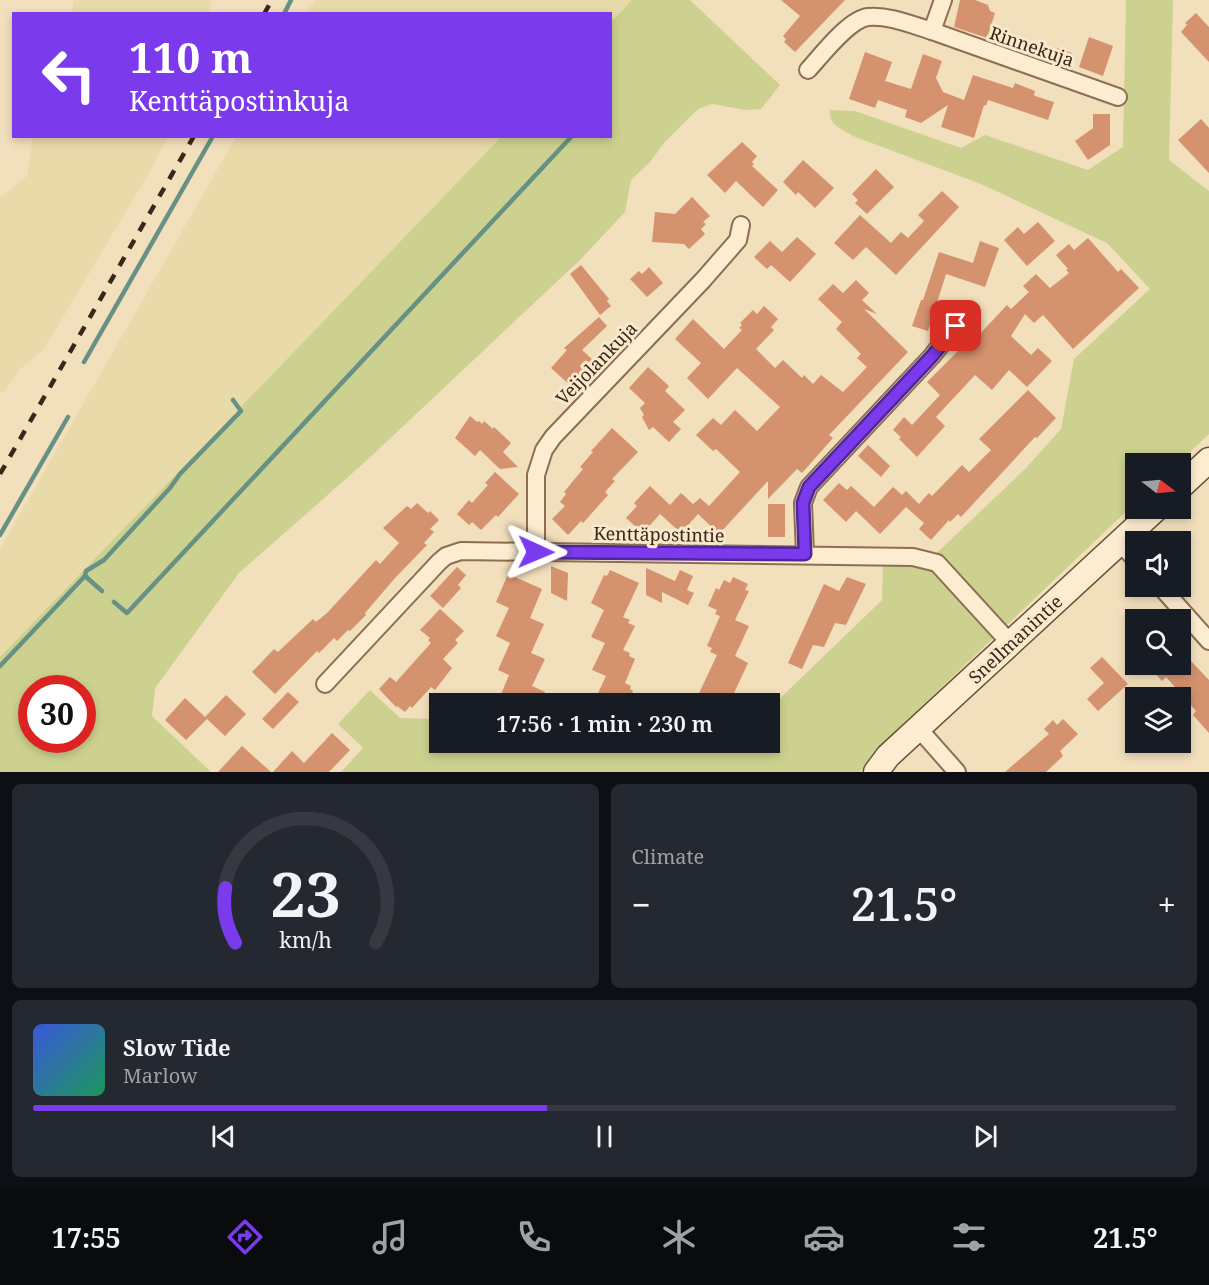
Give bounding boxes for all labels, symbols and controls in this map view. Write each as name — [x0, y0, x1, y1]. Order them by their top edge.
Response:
street label: Rinnekuja — [987, 20, 1077, 72]
text: 110 m — [129, 28, 253, 85]
icon: left — [30, 36, 108, 114]
text: Kenttäpostinkuja — [129, 82, 350, 119]
pin — [930, 300, 981, 351]
icon: arrive — [939, 309, 972, 342]
street label: Veijolankuja — [550, 316, 642, 410]
north arrow — [1125, 453, 1191, 519]
map controls — [1125, 453, 1191, 753]
position arrow — [504, 520, 568, 584]
street label: Kenttäpostintie — [593, 521, 725, 547]
button: sound — [1125, 531, 1191, 597]
street label: Snellmanintie — [963, 589, 1067, 689]
button: search — [1125, 609, 1191, 675]
speed limit sign: 30 — [18, 675, 96, 753]
button: layers — [1125, 687, 1191, 753]
text: 17:56 · 1 min · 230 m — [496, 708, 713, 738]
text: Climate — [632, 843, 704, 870]
text: 23 — [270, 850, 341, 935]
text: 21.5° — [851, 873, 957, 934]
text: − — [632, 882, 651, 927]
text: + — [1158, 882, 1176, 927]
text: km/h — [279, 925, 332, 954]
text: Slow Tide — [123, 1032, 231, 1062]
text: Marlow — [123, 1062, 197, 1089]
icon: previous — [207, 1120, 240, 1153]
icon: pause — [588, 1120, 621, 1153]
icon: next — [969, 1120, 1002, 1153]
icon: directions — [224, 1216, 266, 1258]
icon: music — [369, 1216, 411, 1258]
icon: phone — [513, 1216, 555, 1258]
icon: climate — [658, 1216, 700, 1258]
icon: car — [803, 1216, 845, 1258]
icon: filters — [948, 1216, 990, 1258]
text: 17:55 — [51, 1219, 121, 1256]
text: 21.5° — [1093, 1219, 1158, 1256]

